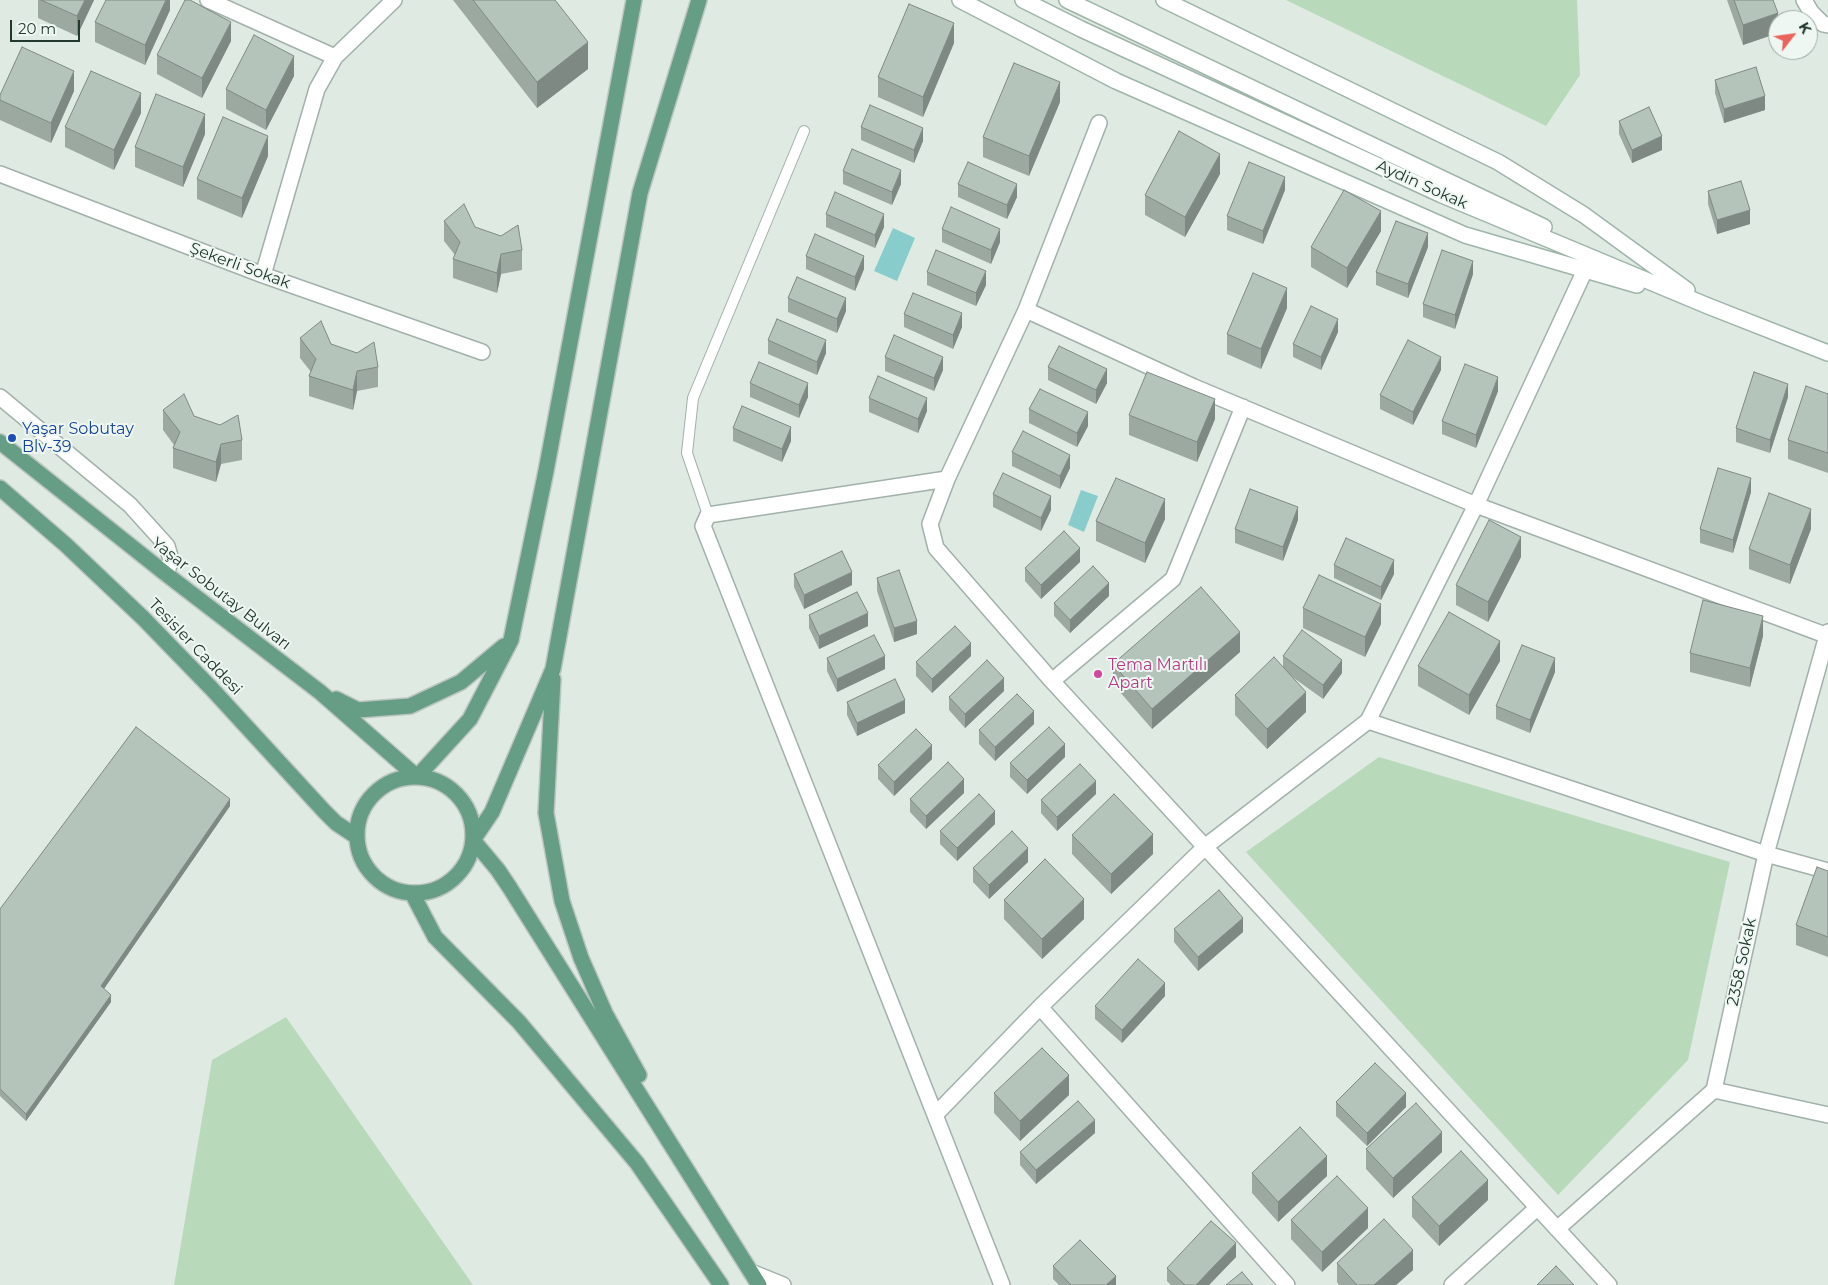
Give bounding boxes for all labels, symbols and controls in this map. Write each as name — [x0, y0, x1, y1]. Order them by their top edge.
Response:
scale bar — [12, 10, 82, 42]
north arrow — [1768, 10, 1818, 60]
text: 20 m — [18, 19, 56, 38]
text: K — [1795, 19, 1816, 37]
street label: Aydin Sokak — [1373, 156, 1471, 214]
street label: Şekerli Sokak — [187, 239, 293, 293]
place label: Yaşar Sobutay Blv-39 — [22, 419, 134, 457]
marker: Yaşar Sobutay Blv-39 — [6, 432, 18, 444]
street label: Yaşar Sobutay Bulvarı — [147, 534, 295, 654]
street label: Tesisler Caddesi — [144, 595, 246, 699]
place label: Tema Martılı Apart — [1108, 655, 1207, 693]
marker: Tema Martılı Apart — [1092, 668, 1104, 680]
street label: 2358 Sokak — [1723, 916, 1761, 1008]

